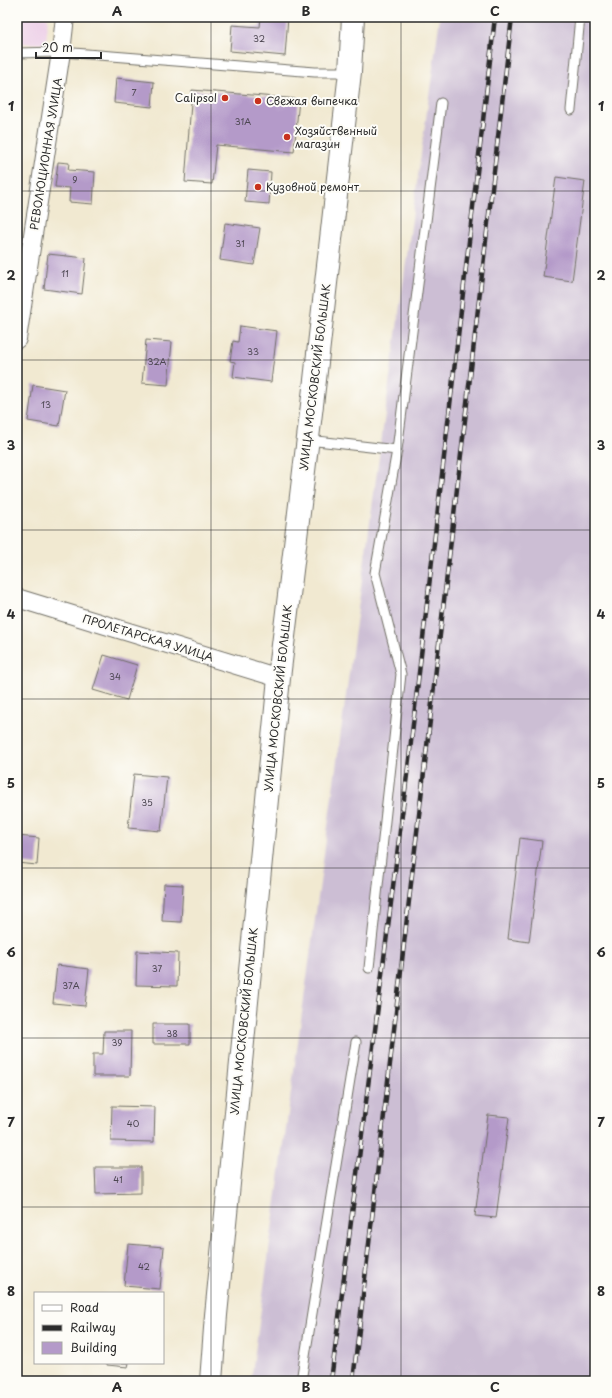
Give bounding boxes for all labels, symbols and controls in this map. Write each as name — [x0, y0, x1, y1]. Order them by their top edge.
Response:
text: A — [112, 1, 122, 20]
text: B — [302, 1, 311, 20]
text: C — [490, 1, 500, 20]
house number: 32 — [253, 31, 265, 45]
scale bar — [36, 34, 101, 60]
text: 20 m — [42, 38, 73, 56]
street label: РЕВОЛЮЦИОННАЯ УЛИЦА — [25, 76, 66, 231]
house number: 7 — [131, 85, 137, 99]
place label: Сalipsol — [175, 89, 217, 106]
place label: Свежая выпечка — [266, 92, 358, 109]
marker: Сalipsol — [220, 93, 230, 103]
text: 1 — [8, 96, 14, 115]
marker: Свежая выпечка — [253, 96, 263, 106]
text: 1 — [598, 96, 604, 115]
house number: 31А — [235, 114, 251, 128]
place label: Хозяйственный магазин — [295, 122, 377, 152]
marker: Хозяйственный магазин — [282, 132, 292, 142]
house number: 9 — [72, 172, 78, 186]
place label: Кузовной ремонт — [266, 178, 360, 195]
marker: Кузовной ремонт — [253, 182, 263, 192]
house number: 31 — [235, 236, 245, 250]
text: 2 — [6, 265, 16, 284]
text: 2 — [596, 265, 606, 284]
house number: 11 — [61, 266, 69, 280]
street label: УЛИЦА МОСКОВСКИЙ БОЛЬШАК — [295, 282, 334, 471]
house number: 33 — [247, 344, 259, 358]
house number: 32А — [148, 354, 167, 368]
house number: 13 — [41, 397, 51, 411]
text: 3 — [7, 435, 16, 454]
text: 3 — [597, 435, 606, 454]
street label: УЛИЦА МОСКОВСКИЙ БОЛЬШАК — [259, 603, 296, 792]
text: 4 — [7, 604, 16, 623]
text: 4 — [597, 604, 606, 623]
street label: ПРОЛЕТАРСКАЯ УЛИЦА — [80, 609, 216, 666]
house number: 34 — [109, 669, 121, 683]
text: 5 — [7, 773, 15, 792]
text: 5 — [597, 773, 605, 792]
house number: 35 — [141, 795, 153, 809]
street label: УЛИЦА МОСКОВСКИЙ БОЛЬШАК — [225, 926, 262, 1115]
text: 6 — [6, 942, 16, 961]
text: 6 — [596, 942, 606, 961]
house number: 37 — [152, 961, 162, 975]
house number: 37А — [62, 978, 80, 992]
house number: 38 — [166, 1026, 178, 1040]
house number: 39 — [111, 1035, 123, 1049]
text: 7 — [7, 1112, 15, 1131]
text: 7 — [597, 1112, 605, 1131]
house number: 40 — [127, 1116, 140, 1130]
house number: 41 — [113, 1172, 123, 1186]
house number: 42 — [138, 1259, 150, 1273]
text: 8 — [7, 1281, 15, 1300]
text: 8 — [597, 1281, 605, 1300]
legend — [34, 1292, 164, 1364]
text: Road — [70, 1298, 99, 1316]
text: Railway — [70, 1318, 116, 1336]
text: Building — [70, 1338, 117, 1356]
text: A — [112, 1377, 122, 1396]
text: B — [302, 1377, 311, 1396]
text: C — [490, 1377, 500, 1396]

